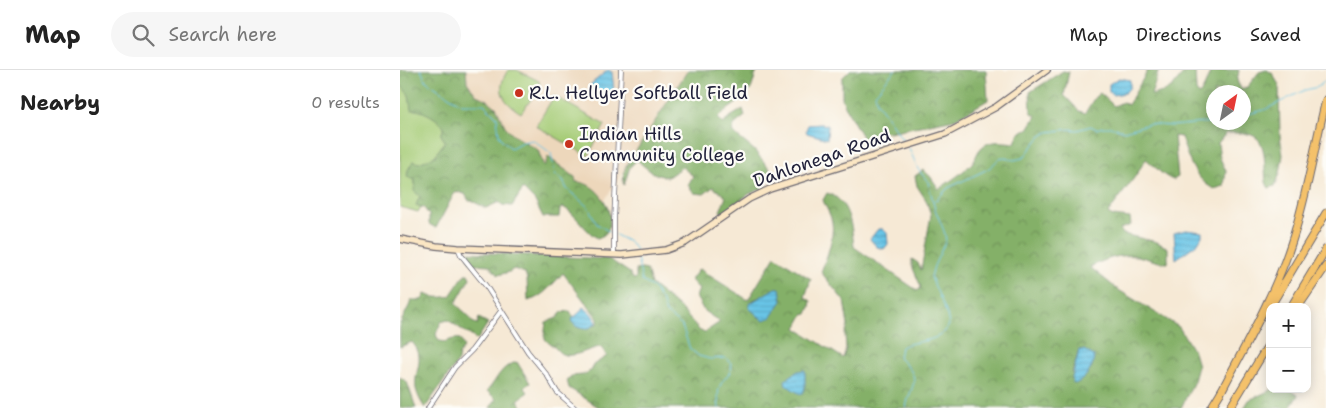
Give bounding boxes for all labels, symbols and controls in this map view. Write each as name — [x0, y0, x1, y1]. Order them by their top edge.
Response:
search box — [111, 12, 461, 57]
text: Map — [25, 19, 81, 51]
icon: search — [129, 21, 157, 49]
text: Search here — [169, 22, 277, 47]
text: Map — [1070, 23, 1108, 47]
text: Directions — [1136, 23, 1222, 47]
text: Saved — [1250, 23, 1301, 47]
place label: R.L. Hellyer Softball Field — [529, 81, 748, 105]
north arrow — [1206, 85, 1251, 130]
marker: R.L. Hellyer Softball Field — [513, 87, 525, 99]
text: Nearby — [20, 89, 100, 117]
text: 0 results — [311, 92, 380, 113]
place label: Indian Hills Community College — [579, 122, 745, 167]
street label: Dahlonega Road — [750, 123, 894, 193]
marker: Indian Hills Community College — [563, 138, 575, 150]
map controls — [1266, 303, 1311, 393]
button: + — [1266, 303, 1311, 348]
button: − — [1266, 348, 1311, 393]

